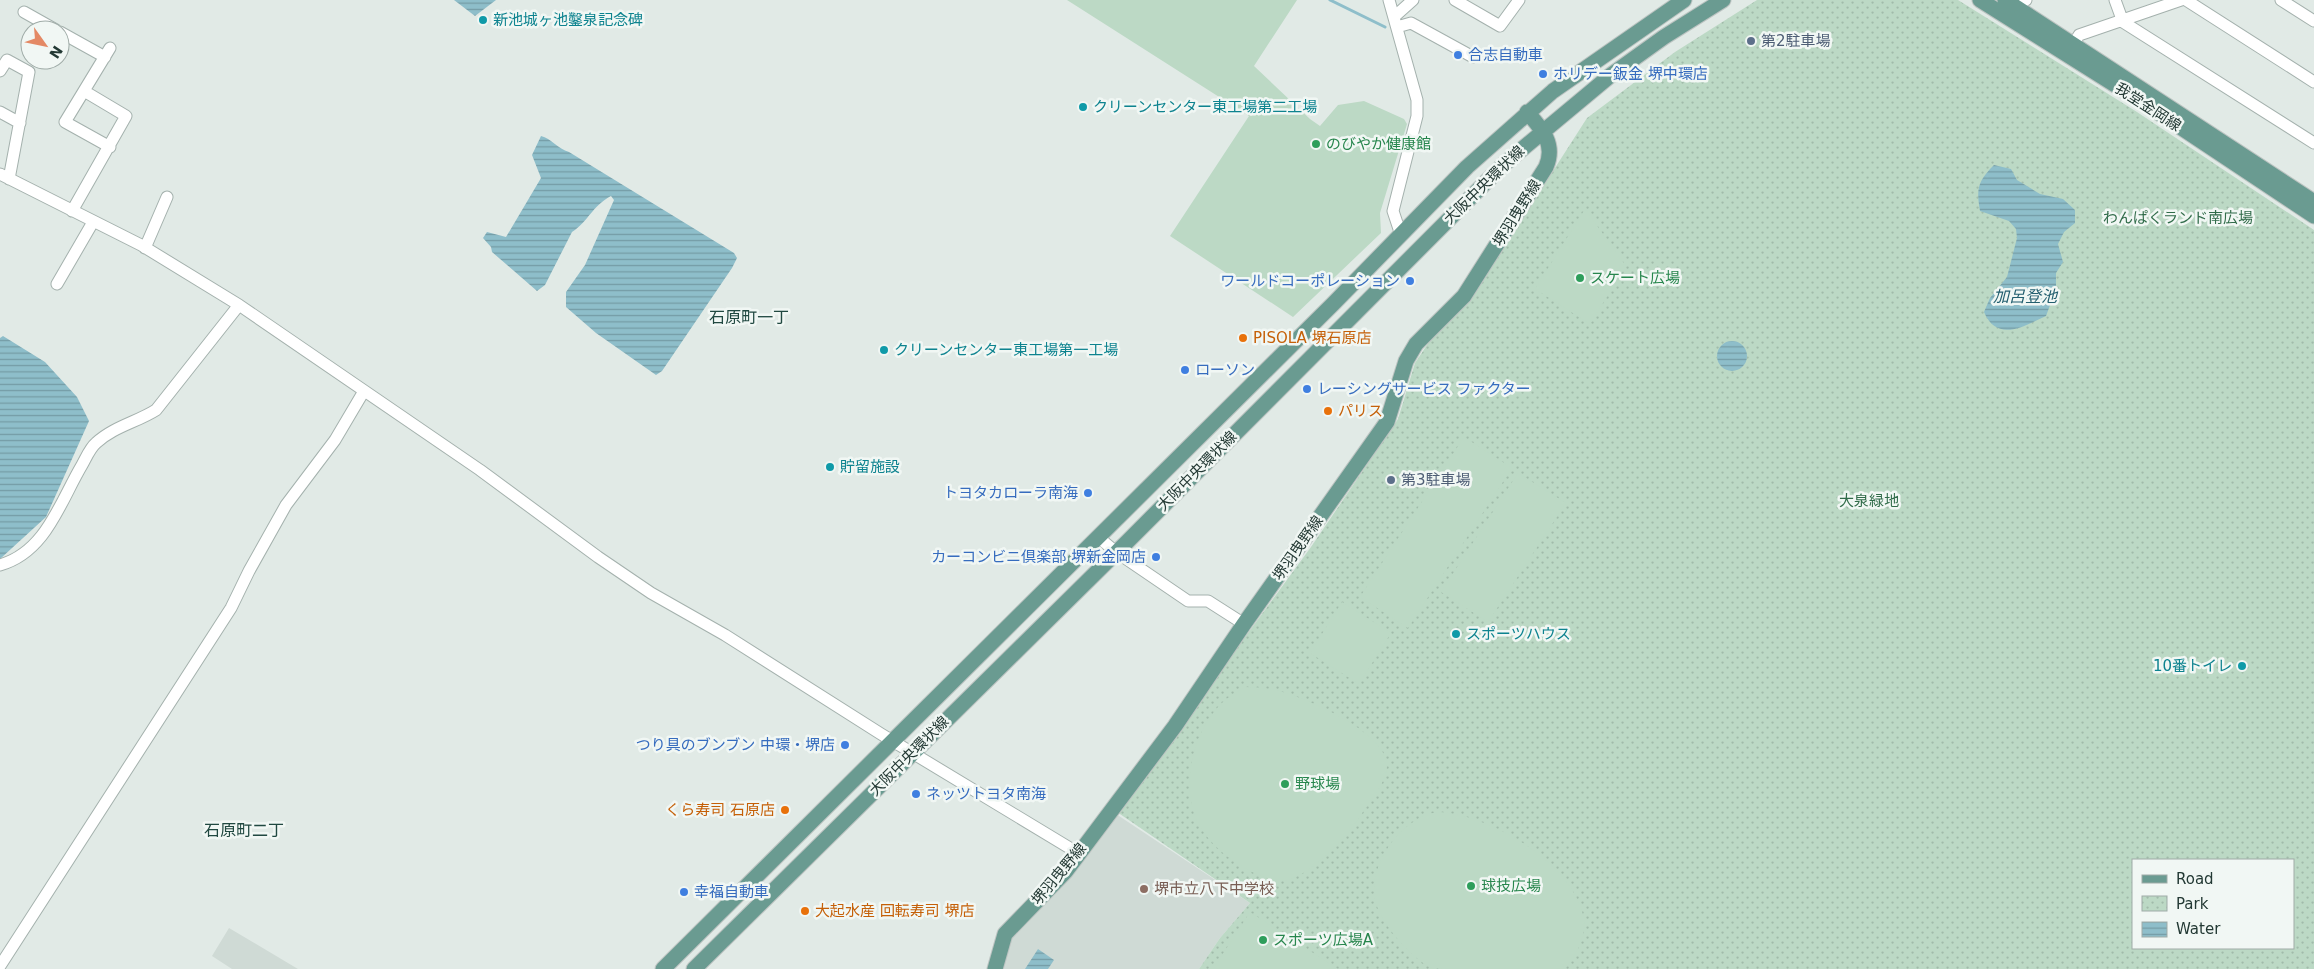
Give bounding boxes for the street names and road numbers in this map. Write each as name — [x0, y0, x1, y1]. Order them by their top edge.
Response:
street label: 我堂金岡線 — [2112, 79, 2184, 135]
street label: 大阪中央環状線 — [1440, 142, 1528, 228]
street label: 堺羽曳野線 — [1489, 176, 1545, 250]
street label: 大阪中央環状線 — [1154, 428, 1240, 514]
street label: 堺羽曳野線 — [1269, 512, 1327, 584]
street label: 大阪中央環状線 — [866, 713, 952, 799]
street label: 堺羽曳野線 — [1028, 839, 1090, 909]

